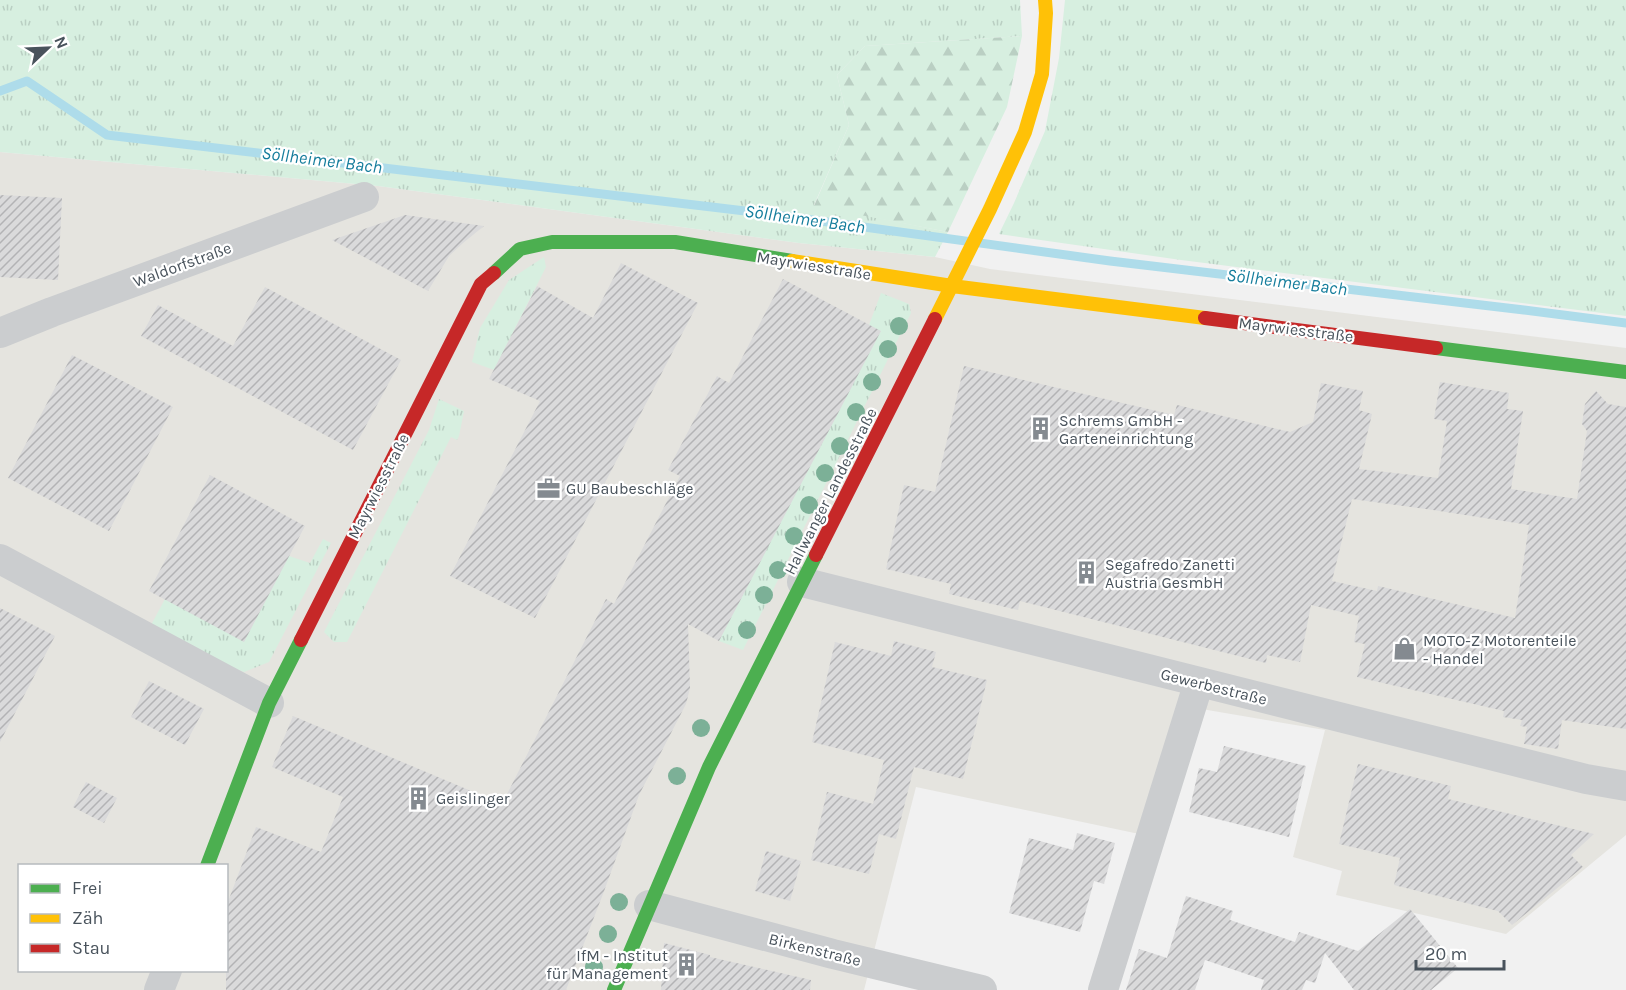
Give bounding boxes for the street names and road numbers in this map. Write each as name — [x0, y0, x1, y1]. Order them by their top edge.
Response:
street label: Waldorfstraße — [130, 238, 234, 291]
street label: Mayrwiesstraße — [755, 247, 873, 284]
street label: Mayrwiesstraße — [1237, 313, 1354, 346]
street label: Hallwanger Landesstraße — [780, 405, 881, 578]
street label: Mayrwiesstraße — [344, 430, 413, 542]
street label: Gewerbestraße — [1159, 664, 1269, 709]
street label: Birkenstraße — [767, 929, 863, 970]

